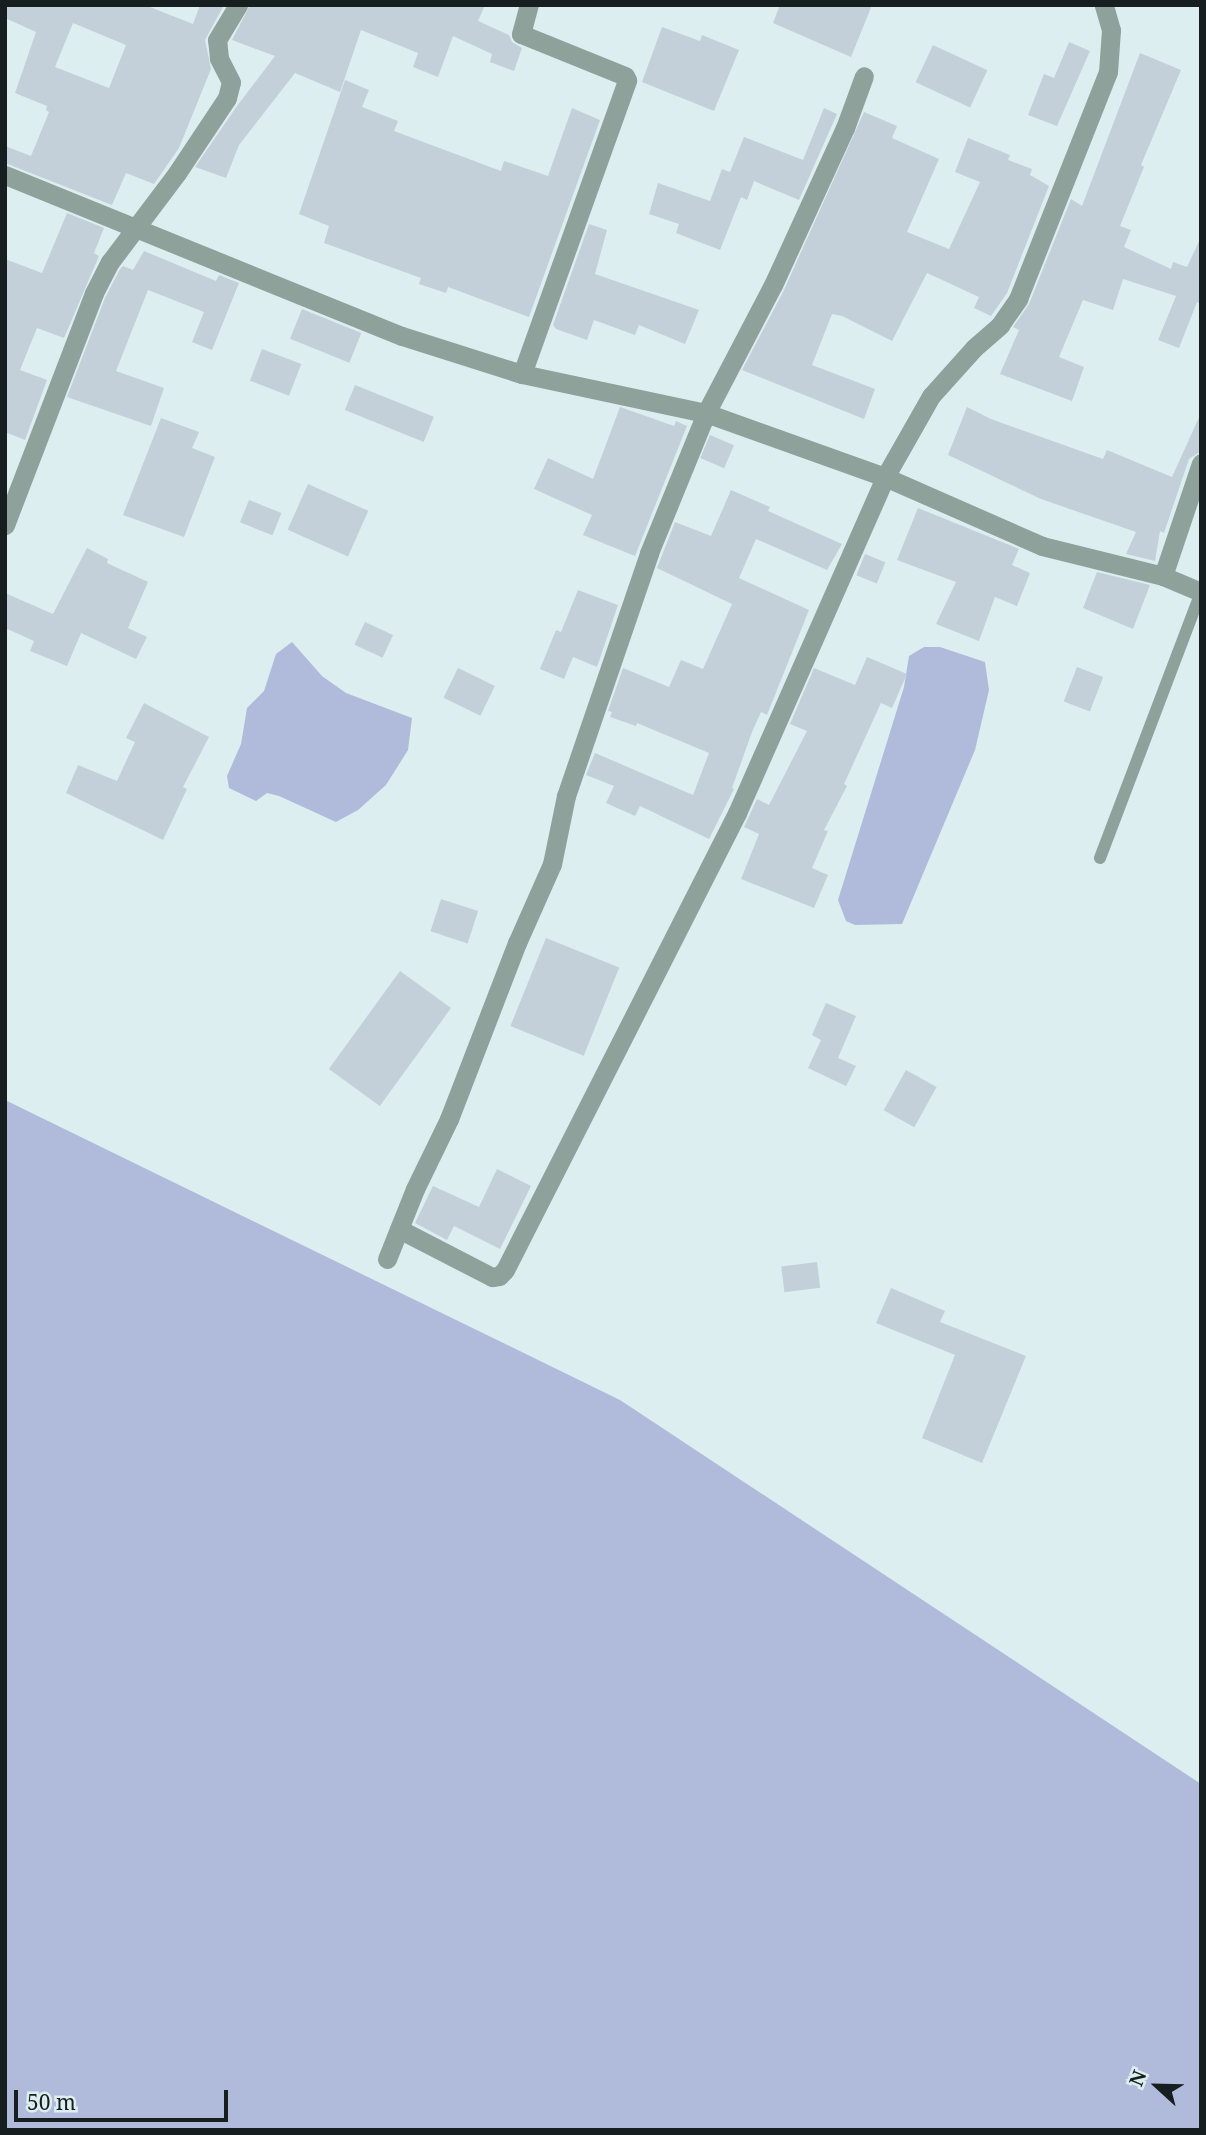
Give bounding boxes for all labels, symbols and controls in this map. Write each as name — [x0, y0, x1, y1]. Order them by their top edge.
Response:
north arrow — [1122, 2051, 1192, 2121]
text: N — [1123, 2066, 1152, 2090]
scale bar — [18, 2076, 231, 2120]
text: 50 m — [27, 2088, 76, 2116]

